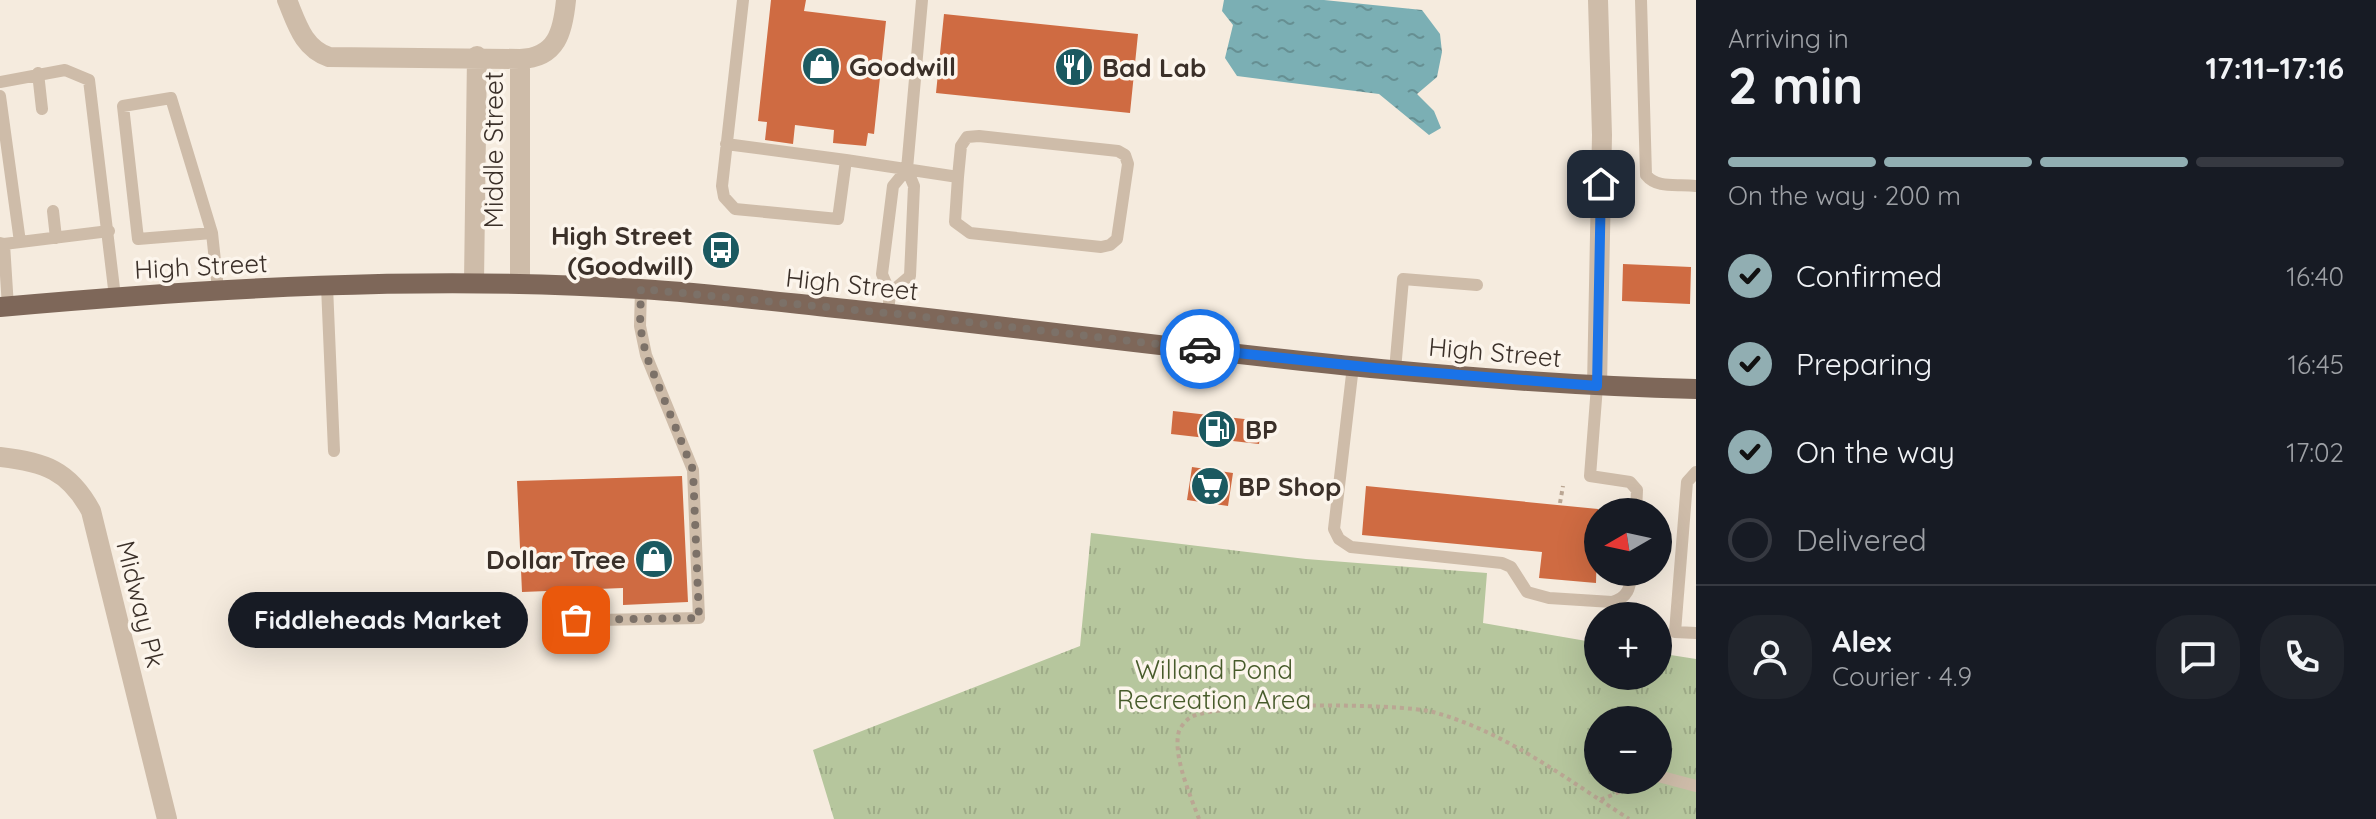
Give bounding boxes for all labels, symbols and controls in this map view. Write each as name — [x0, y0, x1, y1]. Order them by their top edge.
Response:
text: Arriving in — [1728, 22, 1849, 55]
shop icon: Goodwill — [800, 45, 842, 87]
restaurant icon: Bad Lab — [1053, 46, 1095, 88]
text: 17:11–17:16 — [2205, 49, 2344, 87]
place label: Goodwill — [849, 50, 956, 83]
place label: Bad Lab — [1102, 51, 1206, 84]
text: 2 min — [1728, 52, 1863, 117]
street label: Middle Street — [477, 71, 510, 229]
pin — [1567, 150, 1635, 218]
icon: home — [1579, 162, 1623, 206]
text: On the way · 200 m — [1728, 179, 1961, 212]
place label: High Street (Goodwill) — [551, 219, 693, 282]
bus stop icon: High Street (Goodwill) — [700, 229, 742, 271]
street label: High Street — [134, 246, 268, 286]
icon: check — [1728, 254, 1772, 298]
text: Confirmed — [1796, 257, 1942, 295]
text: 16:40 — [2286, 260, 2344, 293]
street label: High Street — [784, 261, 920, 307]
courier — [1160, 309, 1240, 389]
icon: car — [1178, 327, 1222, 371]
street label: High Street — [1427, 330, 1563, 374]
icon: check — [1728, 342, 1772, 386]
text: Preparing — [1796, 345, 1932, 383]
text: 16:45 — [2287, 348, 2344, 381]
fuel station icon: BP — [1196, 408, 1238, 450]
place label: BP — [1245, 413, 1278, 446]
icon: check — [1728, 430, 1772, 474]
text: On the way — [1796, 433, 1955, 471]
text: 17:02 — [2286, 436, 2344, 469]
supermarket icon: BP Shop — [1189, 465, 1231, 507]
place label: BP Shop — [1238, 470, 1341, 503]
north arrow — [1584, 498, 1672, 586]
map controls — [1584, 498, 1672, 794]
text: Delivered — [1796, 521, 1927, 559]
street label: Midway Pk — [109, 537, 173, 671]
shop icon: Dollar Tree — [633, 538, 675, 580]
place label: Dollar Tree — [486, 543, 626, 576]
pin — [542, 586, 610, 654]
callout: Fiddleheads Market — [228, 592, 528, 648]
icon: bag — [554, 598, 598, 642]
button: + — [1584, 602, 1672, 690]
text: Fiddleheads Market — [254, 603, 502, 636]
button: person — [1728, 615, 1812, 699]
button: chat — [2156, 615, 2240, 699]
button: phone — [2260, 615, 2344, 699]
text: Alex — [1832, 622, 1891, 660]
park label: Willand Pond Recreation Area — [1117, 653, 1311, 716]
text: Courier · 4.9 — [1832, 660, 1972, 693]
button: − — [1584, 706, 1672, 794]

